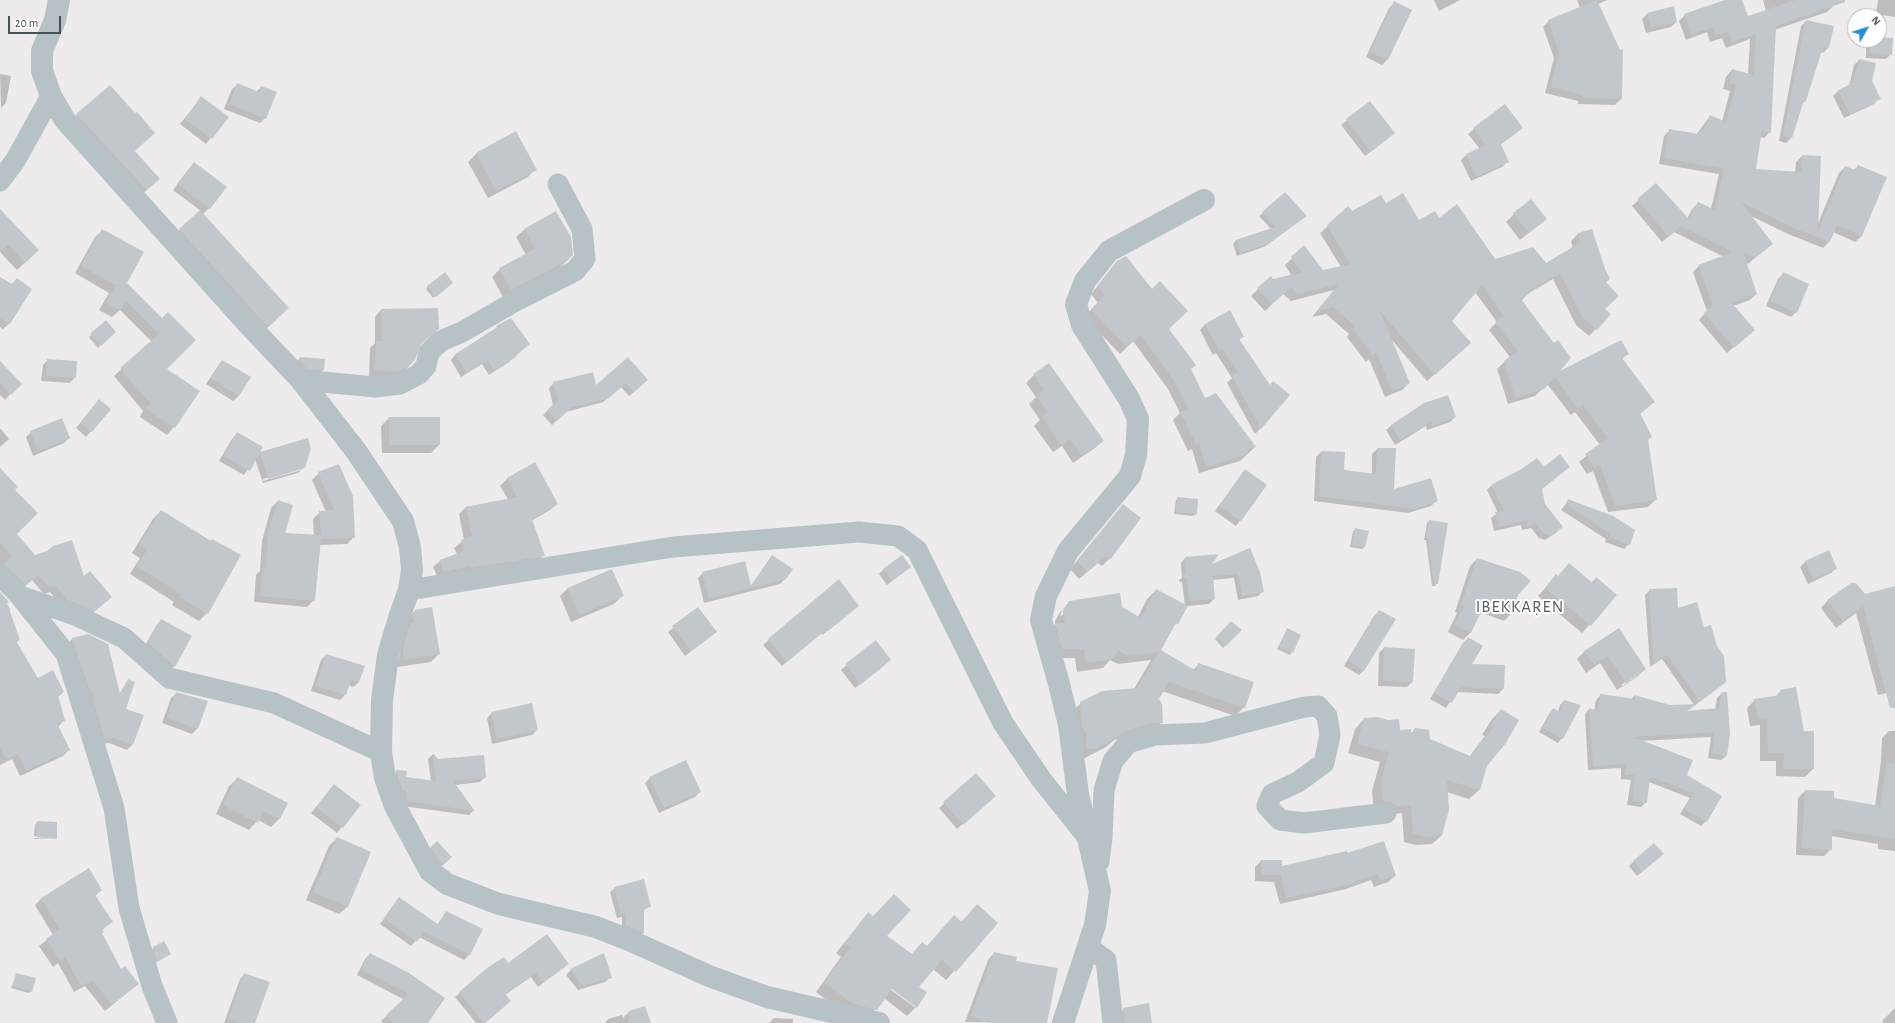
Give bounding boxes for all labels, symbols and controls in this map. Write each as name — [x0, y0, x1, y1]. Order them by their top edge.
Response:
scale bar — [10, 8, 63, 34]
north arrow — [1847, 8, 1887, 48]
text: N — [1869, 14, 1883, 27]
text: 20 m — [15, 17, 38, 29]
district label: IBEKKAṚEN — [1476, 597, 1564, 617]

